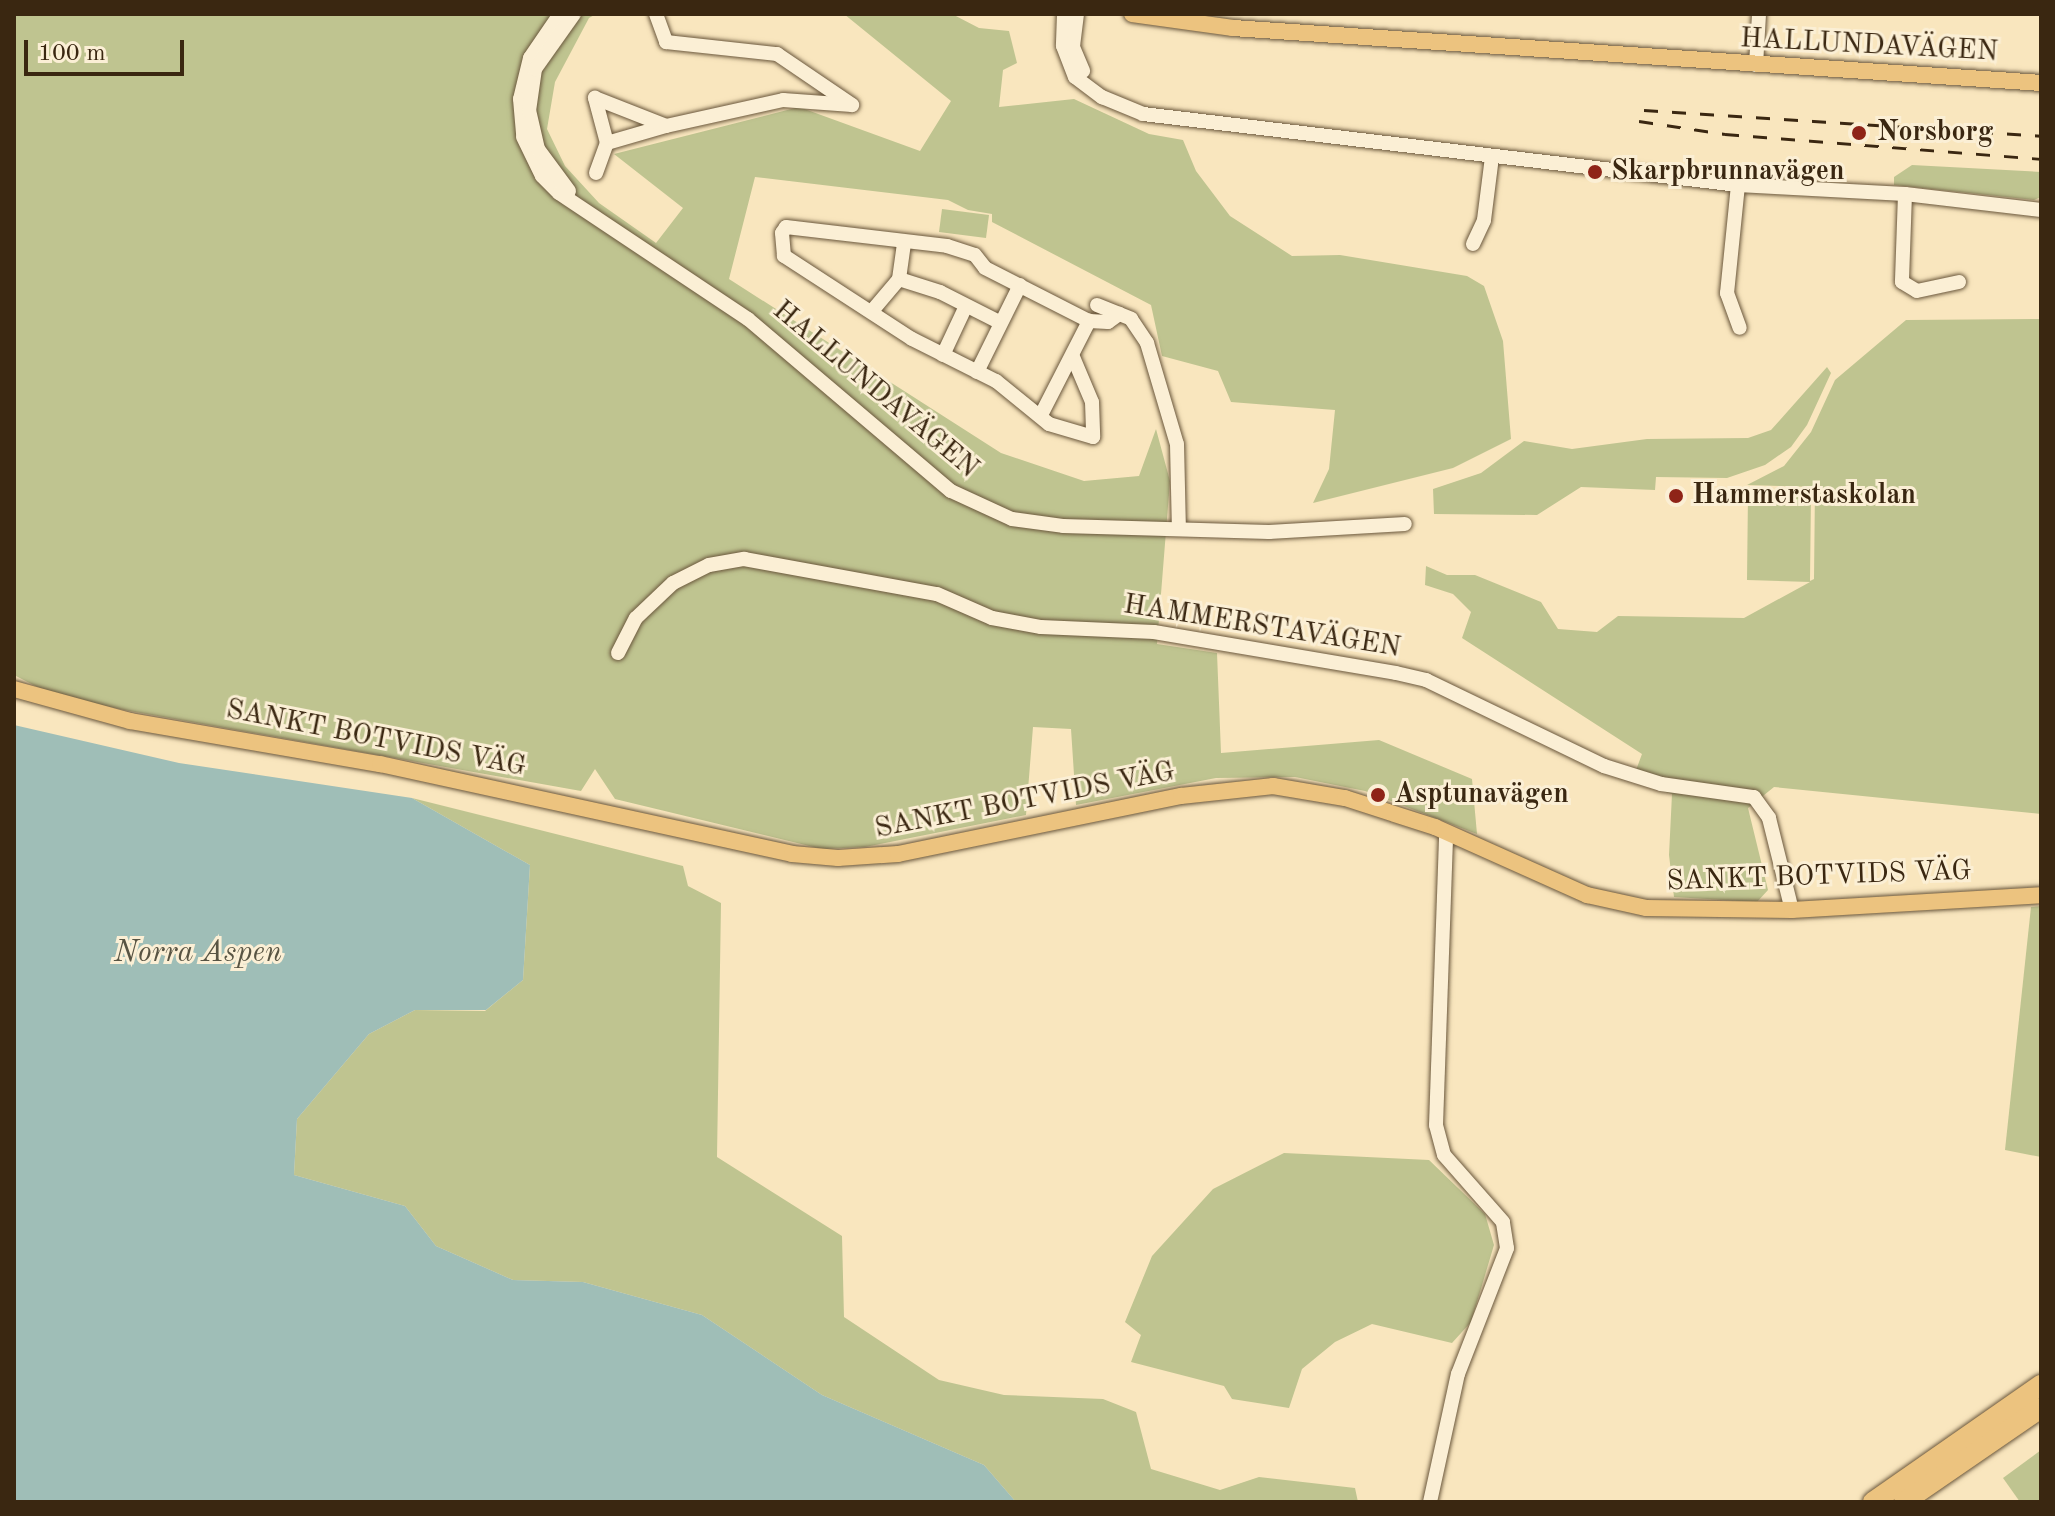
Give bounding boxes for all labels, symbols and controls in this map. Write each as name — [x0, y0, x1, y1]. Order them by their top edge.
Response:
street label: HALLUNDAVÄGEN — [1739, 22, 1999, 70]
scale bar — [28, 24, 188, 74]
text: 100 m — [38, 42, 106, 66]
place label: Norsborg — [1877, 116, 1993, 150]
marker: Norsborg — [1848, 122, 1870, 144]
place label: Skarpbrunnavägen — [1611, 155, 1844, 189]
marker: Skarpbrunnavägen — [1586, 163, 1604, 181]
street label: HALLUNDAVÄGEN — [765, 294, 985, 486]
place label: Hammerstaskolan — [1692, 479, 1916, 513]
marker: Hammerstaskolan — [1667, 487, 1685, 505]
street label: HAMMERSTAVÄGEN — [1121, 588, 1403, 666]
street label: SANKT BOTVIDS VÄG — [223, 693, 529, 785]
street label: SANKT BOTVIDS VÄG — [872, 755, 1178, 847]
place label: Asptunavägen — [1394, 778, 1569, 812]
marker: Asptunavägen — [1369, 786, 1387, 804]
street label: SANKT BOTVIDS VÄG — [1666, 855, 1972, 899]
water label: Norra Aspen — [114, 935, 282, 971]

